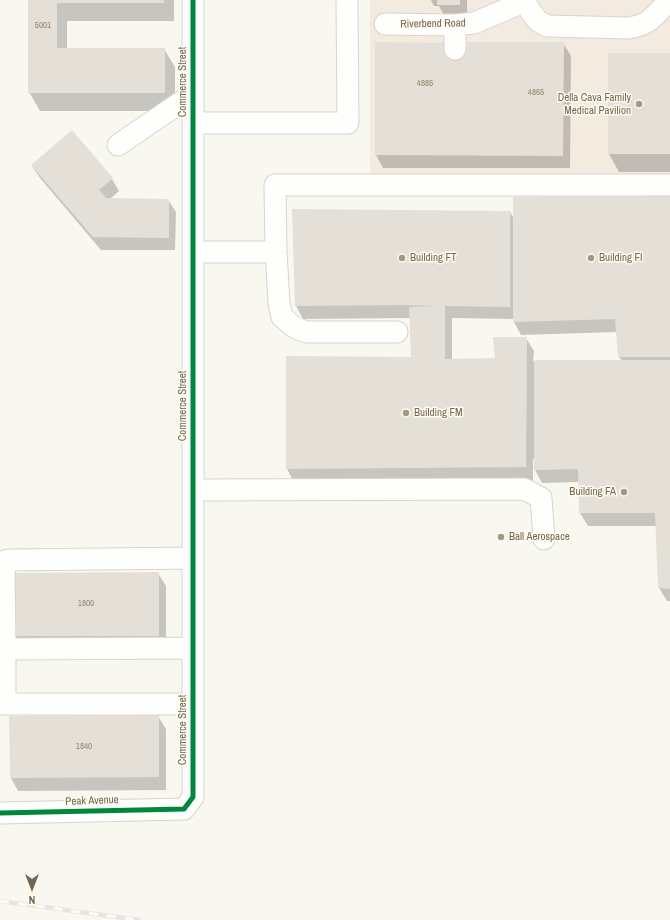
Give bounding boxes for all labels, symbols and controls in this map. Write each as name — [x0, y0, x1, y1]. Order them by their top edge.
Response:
street label: Riverbend Road — [400, 17, 466, 31]
house number: 5001 — [35, 21, 51, 31]
street label: Commerce Street — [176, 47, 190, 117]
house number: 4885 — [417, 79, 433, 89]
house number: 4865 — [528, 88, 544, 98]
place label: Della Cava Family Medical Pavilion — [558, 91, 631, 117]
marker: Della Cava Family Medical Pavilion — [634, 99, 644, 109]
place label: Building FT — [410, 251, 457, 265]
place label: Building FI — [599, 251, 643, 265]
marker: Building FT — [397, 253, 407, 263]
marker: Building FI — [586, 253, 596, 263]
street label: Commerce Street — [176, 371, 190, 441]
place label: Building FM — [414, 406, 463, 420]
marker: Building FM — [401, 408, 411, 418]
place label: Building FA — [569, 485, 616, 499]
marker: Building FA — [619, 487, 629, 497]
place label: Ball Aerospace — [509, 530, 570, 544]
marker: Ball Aerospace — [496, 532, 506, 542]
house number: 1800 — [78, 599, 94, 609]
street label: Commerce Street — [176, 695, 190, 765]
house number: 1840 — [76, 742, 92, 752]
street label: Peak Avenue — [65, 793, 119, 809]
north arrow — [12, 868, 52, 908]
text: N — [29, 893, 35, 907]

